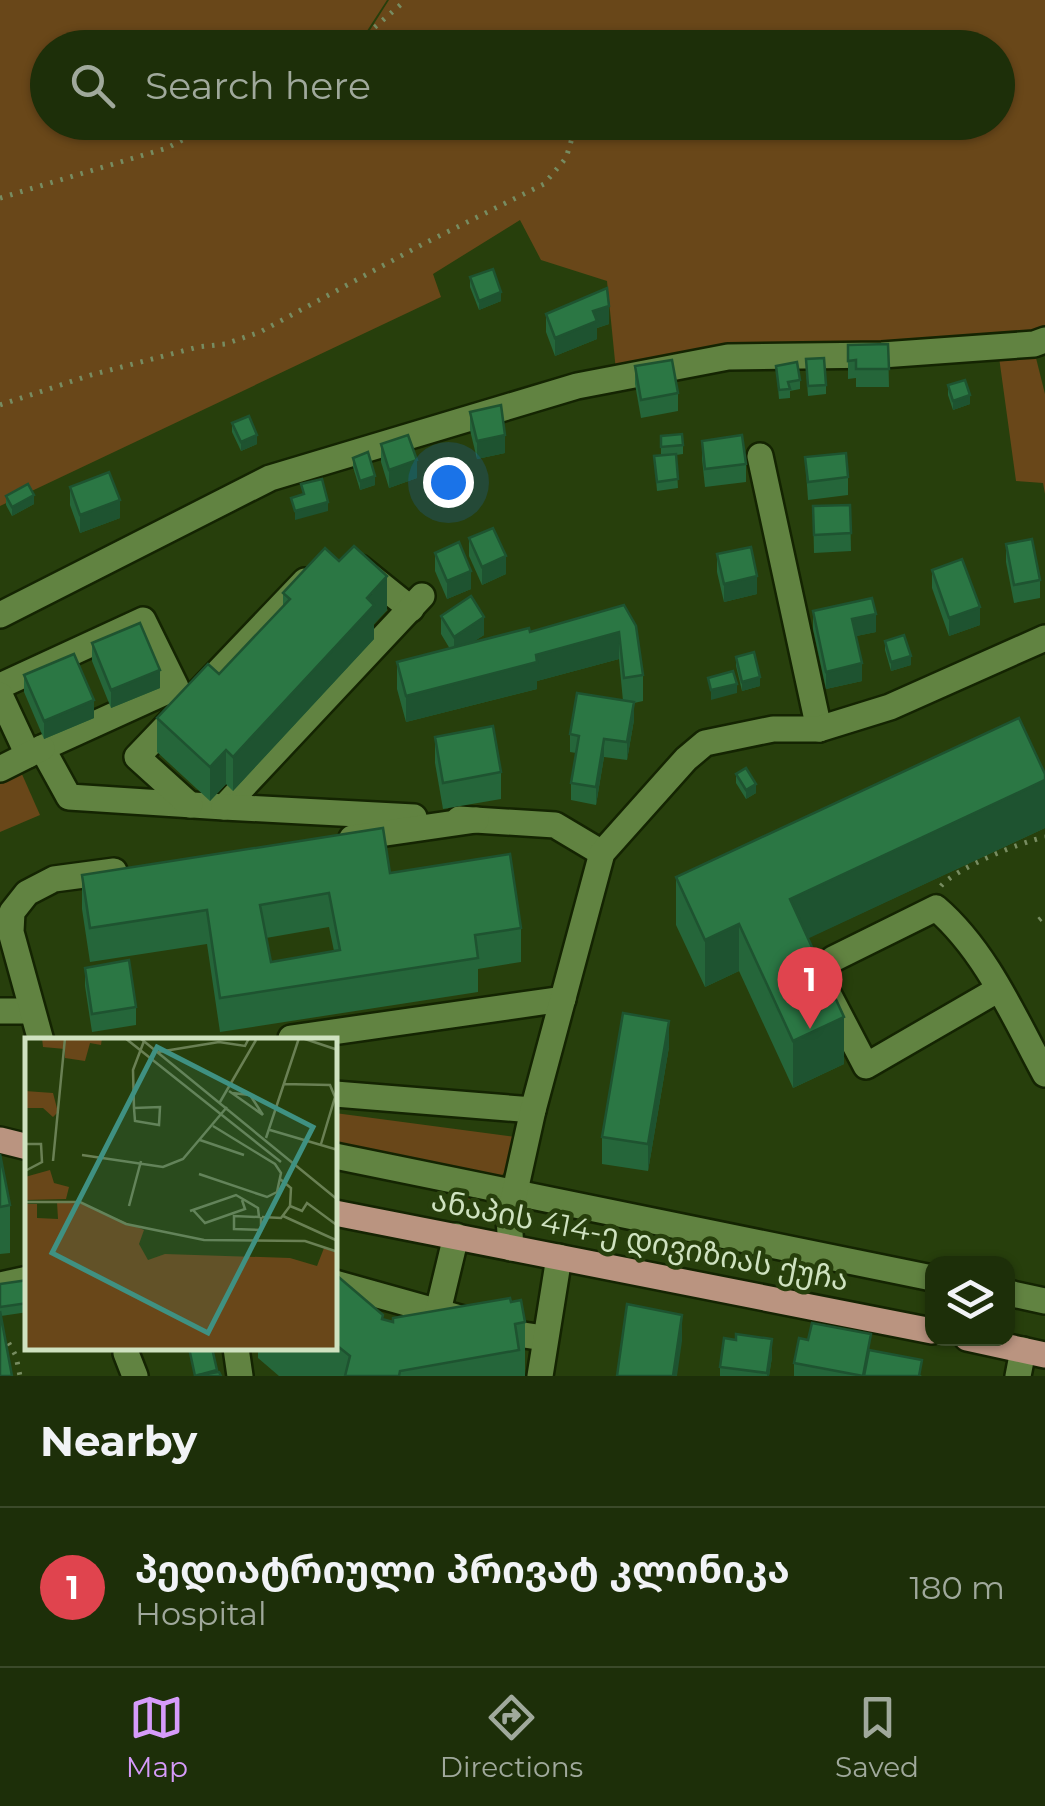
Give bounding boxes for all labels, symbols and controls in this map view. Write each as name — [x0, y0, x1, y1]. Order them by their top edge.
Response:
search box — [30, 30, 1015, 140]
icon: search — [65, 58, 120, 113]
text: Search here — [145, 62, 371, 109]
your location — [423, 457, 474, 508]
pin: 1 — [778, 946, 842, 1029]
inset map — [25, 1038, 338, 1351]
street label: ანაპის 414-ე დივიზიას ქუჩა — [428, 1181, 852, 1299]
map controls — [925, 1256, 1015, 1346]
button: layers — [925, 1256, 1015, 1346]
text: Nearby — [40, 1415, 197, 1467]
text: პედიატრიული პრივატ კლინიკა — [135, 1546, 790, 1593]
text: 1 — [66, 1568, 79, 1607]
text: 180 m — [910, 1568, 1005, 1607]
text: Hospital — [135, 1594, 267, 1633]
tab: Map — [126, 1690, 188, 1784]
tab: Directions — [440, 1690, 583, 1784]
tab: Saved — [835, 1690, 919, 1784]

